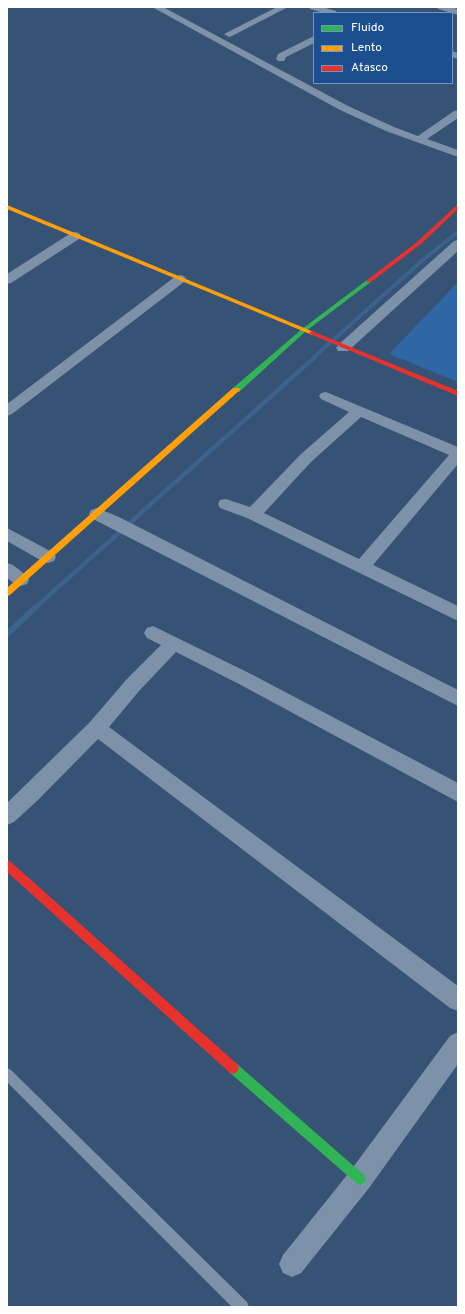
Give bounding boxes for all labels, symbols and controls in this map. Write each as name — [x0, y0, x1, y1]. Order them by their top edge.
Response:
legend — [313, 12, 453, 84]
text: Fluido — [351, 20, 384, 36]
text: Lento — [351, 40, 382, 56]
text: Atasco — [351, 60, 388, 76]

